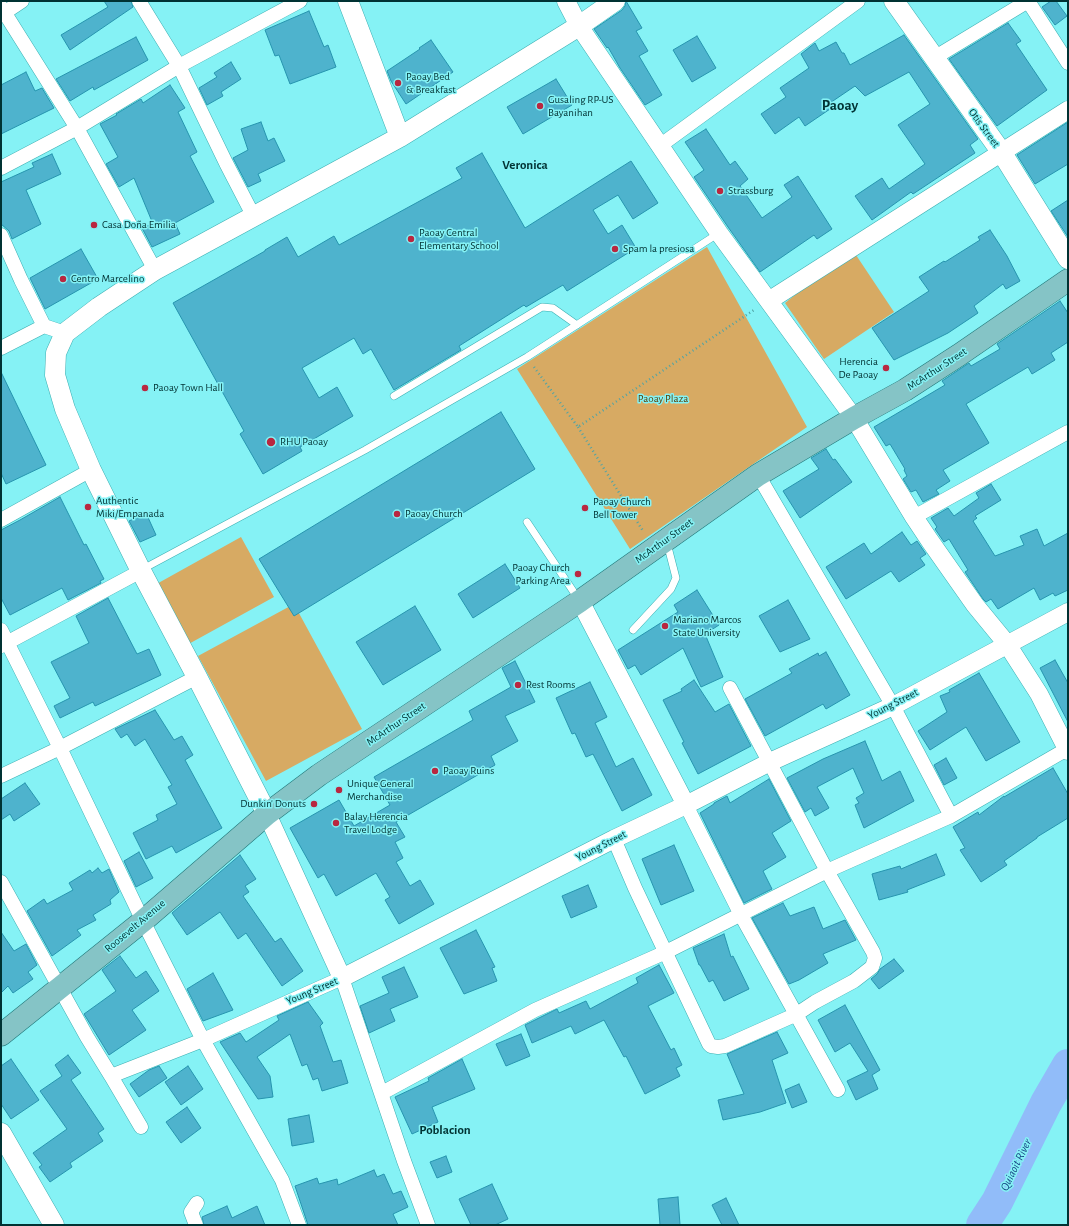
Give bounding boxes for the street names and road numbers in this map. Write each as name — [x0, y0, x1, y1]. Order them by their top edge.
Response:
street label: Otis Street — [965, 106, 1003, 150]
street label: McArthur Street — [905, 345, 969, 393]
street label: McArthur Street — [632, 516, 696, 566]
street label: Young Street — [866, 686, 920, 722]
street label: McArthur Street — [364, 699, 428, 749]
street label: Young Street — [574, 828, 628, 864]
street label: Roosevelt Avenue — [102, 897, 168, 955]
street label: Young Street — [284, 974, 340, 1008]

